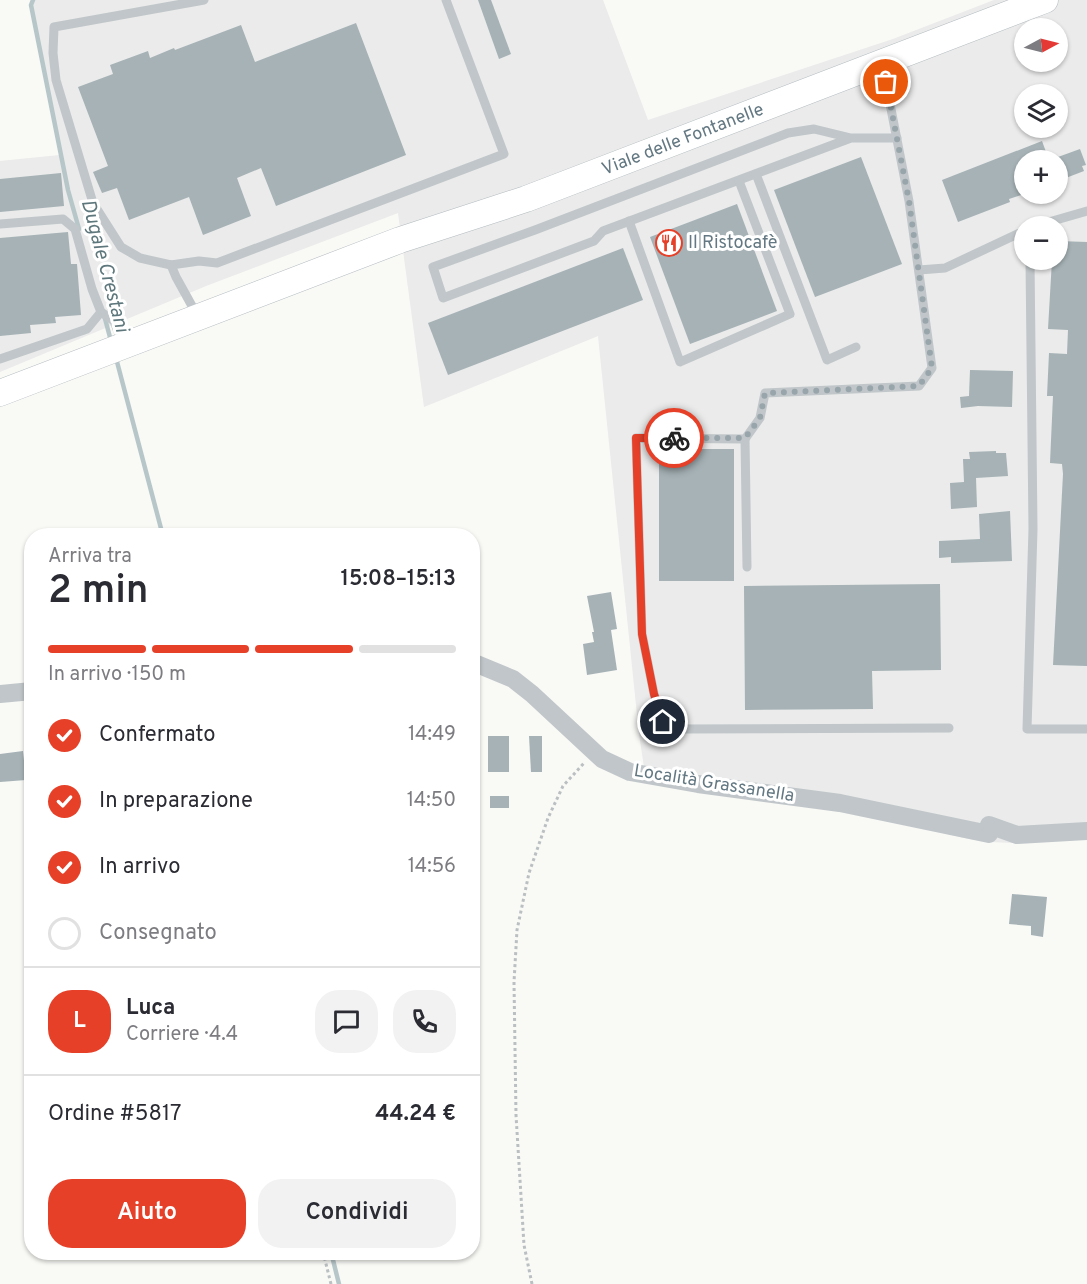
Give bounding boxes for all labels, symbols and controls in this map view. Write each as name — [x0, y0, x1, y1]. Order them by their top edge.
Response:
north arrow — [1014, 18, 1068, 72]
map controls — [1014, 18, 1068, 270]
pin — [860, 56, 911, 107]
icon: bag — [869, 65, 902, 98]
button: layers — [1014, 84, 1068, 138]
street label: Viale delle Fontanelle — [599, 99, 767, 181]
button: + — [1014, 150, 1068, 204]
water label: Dugale Crestani — [74, 197, 135, 336]
button: − — [1014, 216, 1068, 270]
restaurant icon: Il Ristocafè — [654, 228, 684, 258]
place label: Il Ristocafè — [688, 232, 778, 255]
courier — [644, 408, 704, 468]
icon: bike — [658, 422, 691, 455]
text: Arriva tra — [48, 544, 132, 570]
text: 15:08–15:13 — [341, 566, 456, 593]
text: 2 min — [48, 568, 149, 617]
text: In arrivo · 150 m — [48, 662, 186, 688]
pin — [637, 696, 688, 747]
icon: home — [646, 705, 679, 738]
icon: check — [48, 719, 81, 752]
text: Confermato — [99, 722, 216, 749]
text: 14:49 — [408, 722, 456, 748]
street label: Località Grassanella — [632, 760, 796, 808]
icon: check — [48, 785, 81, 818]
text: In preparazione — [99, 788, 253, 815]
text: 14:50 — [407, 788, 456, 814]
icon: check — [48, 851, 81, 884]
text: In arrivo — [99, 854, 181, 881]
text: 14:56 — [408, 854, 456, 880]
text: Consegnato — [99, 920, 217, 947]
button: chat — [315, 990, 378, 1053]
button: phone — [393, 990, 456, 1053]
text: Luca — [126, 995, 175, 1022]
text: L — [73, 1008, 86, 1035]
text: Corriere · 4.4 — [126, 1022, 238, 1048]
text: Ordine #5817 — [48, 1101, 182, 1128]
text: 44.24 € — [375, 1101, 456, 1128]
button: Aiuto — [48, 1179, 246, 1248]
button: Condividi — [258, 1179, 456, 1248]

